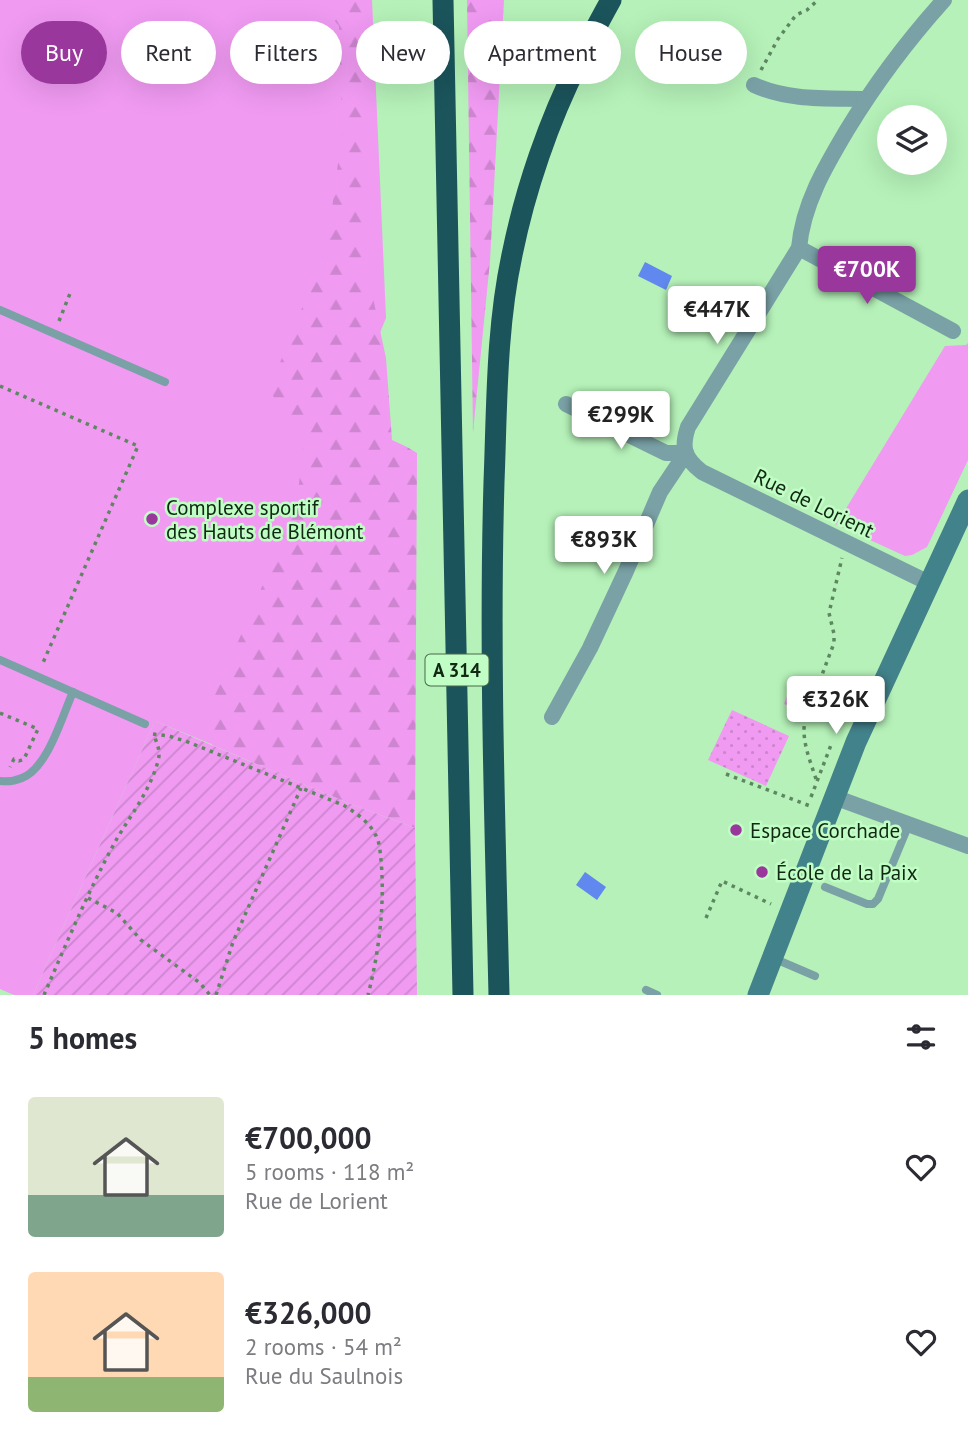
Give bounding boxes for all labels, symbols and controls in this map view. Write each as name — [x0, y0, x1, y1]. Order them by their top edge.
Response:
chip: Buy — [21, 21, 107, 84]
chip: Rent — [121, 21, 216, 84]
chip: Filters — [230, 21, 342, 84]
chip: New — [356, 21, 450, 84]
chip: Apartment — [464, 21, 621, 84]
chip: House — [635, 21, 747, 84]
map controls — [877, 105, 947, 175]
button: layers — [877, 105, 947, 175]
pin: €700K — [818, 246, 916, 306]
text: €700K — [834, 254, 900, 283]
pin: €447K — [668, 286, 766, 346]
text: €447K — [684, 294, 750, 323]
pin: €299K — [572, 392, 670, 451]
text: €299K — [588, 399, 654, 428]
street label: Rue de Lorient — [749, 462, 879, 544]
place label: Complexe sportif des Hauts de Blémont — [166, 494, 363, 545]
marker: Complexe sportif des Hauts de Blémont — [144, 511, 160, 527]
pin: €893K — [555, 516, 653, 576]
text: €893K — [571, 524, 637, 553]
road number: A 314 — [426, 654, 489, 685]
pin: €326K — [787, 676, 885, 736]
text: €326K — [803, 684, 869, 713]
place label: Espace Corchade — [750, 817, 900, 844]
marker: Espace Corchade — [728, 822, 744, 838]
place label: École de la Paix — [776, 859, 918, 886]
marker: École de la Paix — [754, 864, 770, 880]
text: 5 homes — [28, 1018, 137, 1057]
icon: filters — [902, 1018, 940, 1056]
text: €700,000 — [245, 1118, 372, 1157]
icon: home — [84, 1125, 168, 1209]
icon: heart — [902, 1148, 940, 1186]
text: 5 rooms · 118 m² — [245, 1157, 414, 1186]
text: Rue de Lorient — [245, 1186, 388, 1215]
text: €326,000 — [245, 1293, 372, 1332]
icon: home — [84, 1300, 168, 1384]
icon: heart — [902, 1323, 940, 1361]
text: 2 rooms · 54 m² — [245, 1332, 402, 1361]
text: Rue du Saulnois — [245, 1361, 403, 1390]

